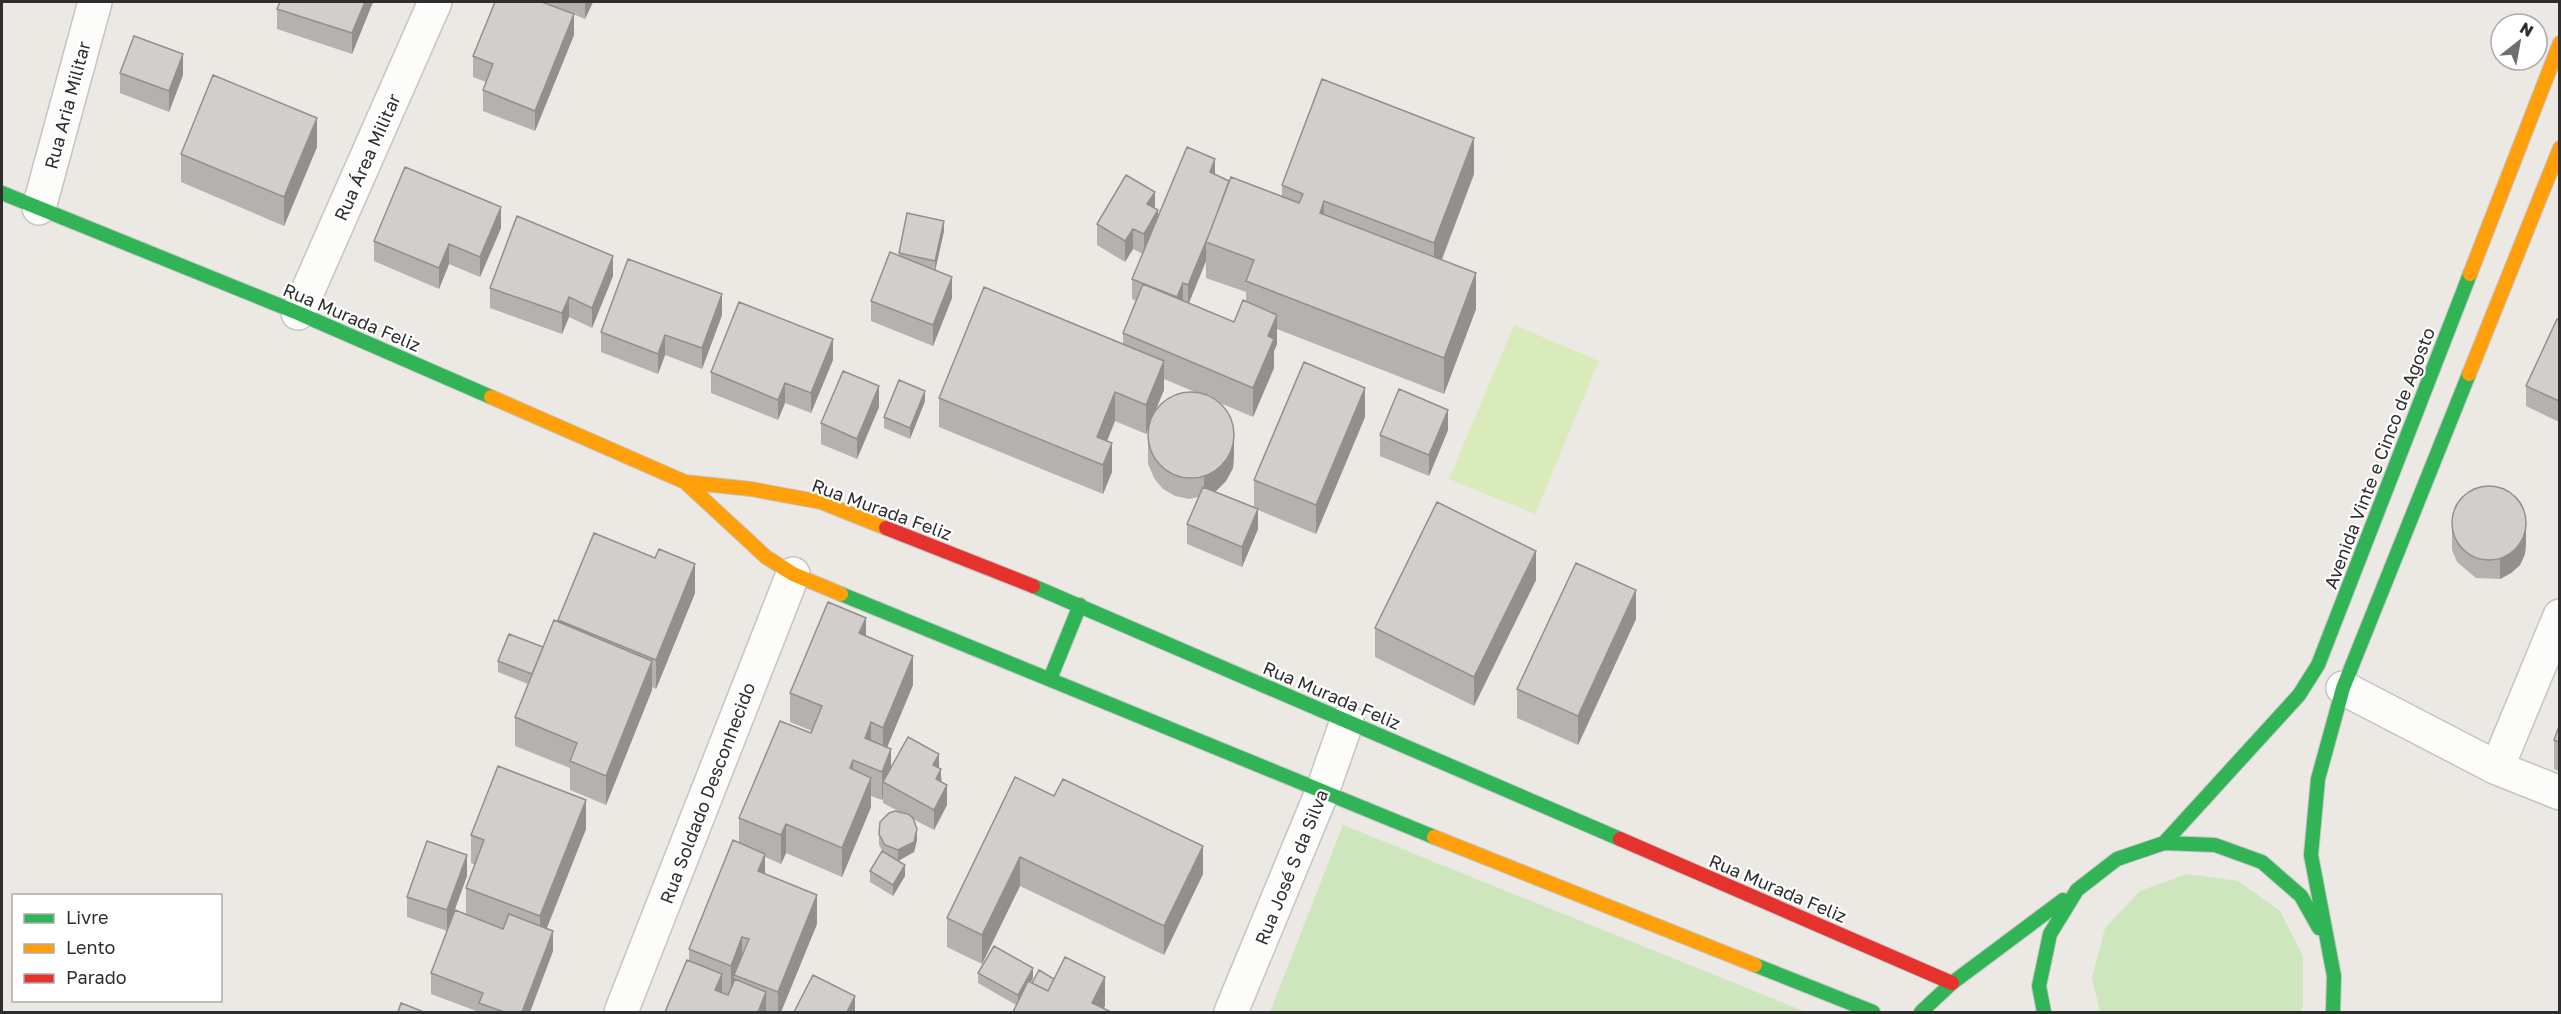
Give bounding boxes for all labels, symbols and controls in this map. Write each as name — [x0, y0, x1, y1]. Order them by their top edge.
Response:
north arrow — [2489, 12, 2549, 72]
text: N — [2516, 17, 2537, 41]
street label: Rua Aria Militar — [39, 39, 95, 171]
street label: Rua Área Militar — [329, 90, 405, 224]
street label: Rua Murada Feliz — [280, 278, 424, 356]
street label: Avenida Vinte e Cinco de Agosto — [2319, 324, 2439, 592]
street label: Rua Murada Feliz — [809, 473, 955, 545]
street label: Rua Murada Feliz — [1260, 656, 1404, 734]
street label: Rua Soldado Desconhecido — [655, 679, 759, 907]
street label: Rua José S da Silva — [1250, 786, 1332, 948]
street label: Rua Murada Feliz — [1706, 849, 1850, 927]
legend — [12, 894, 222, 1002]
text: Livre — [66, 906, 108, 928]
text: Lento — [66, 936, 115, 958]
text: Parado — [66, 966, 127, 988]

